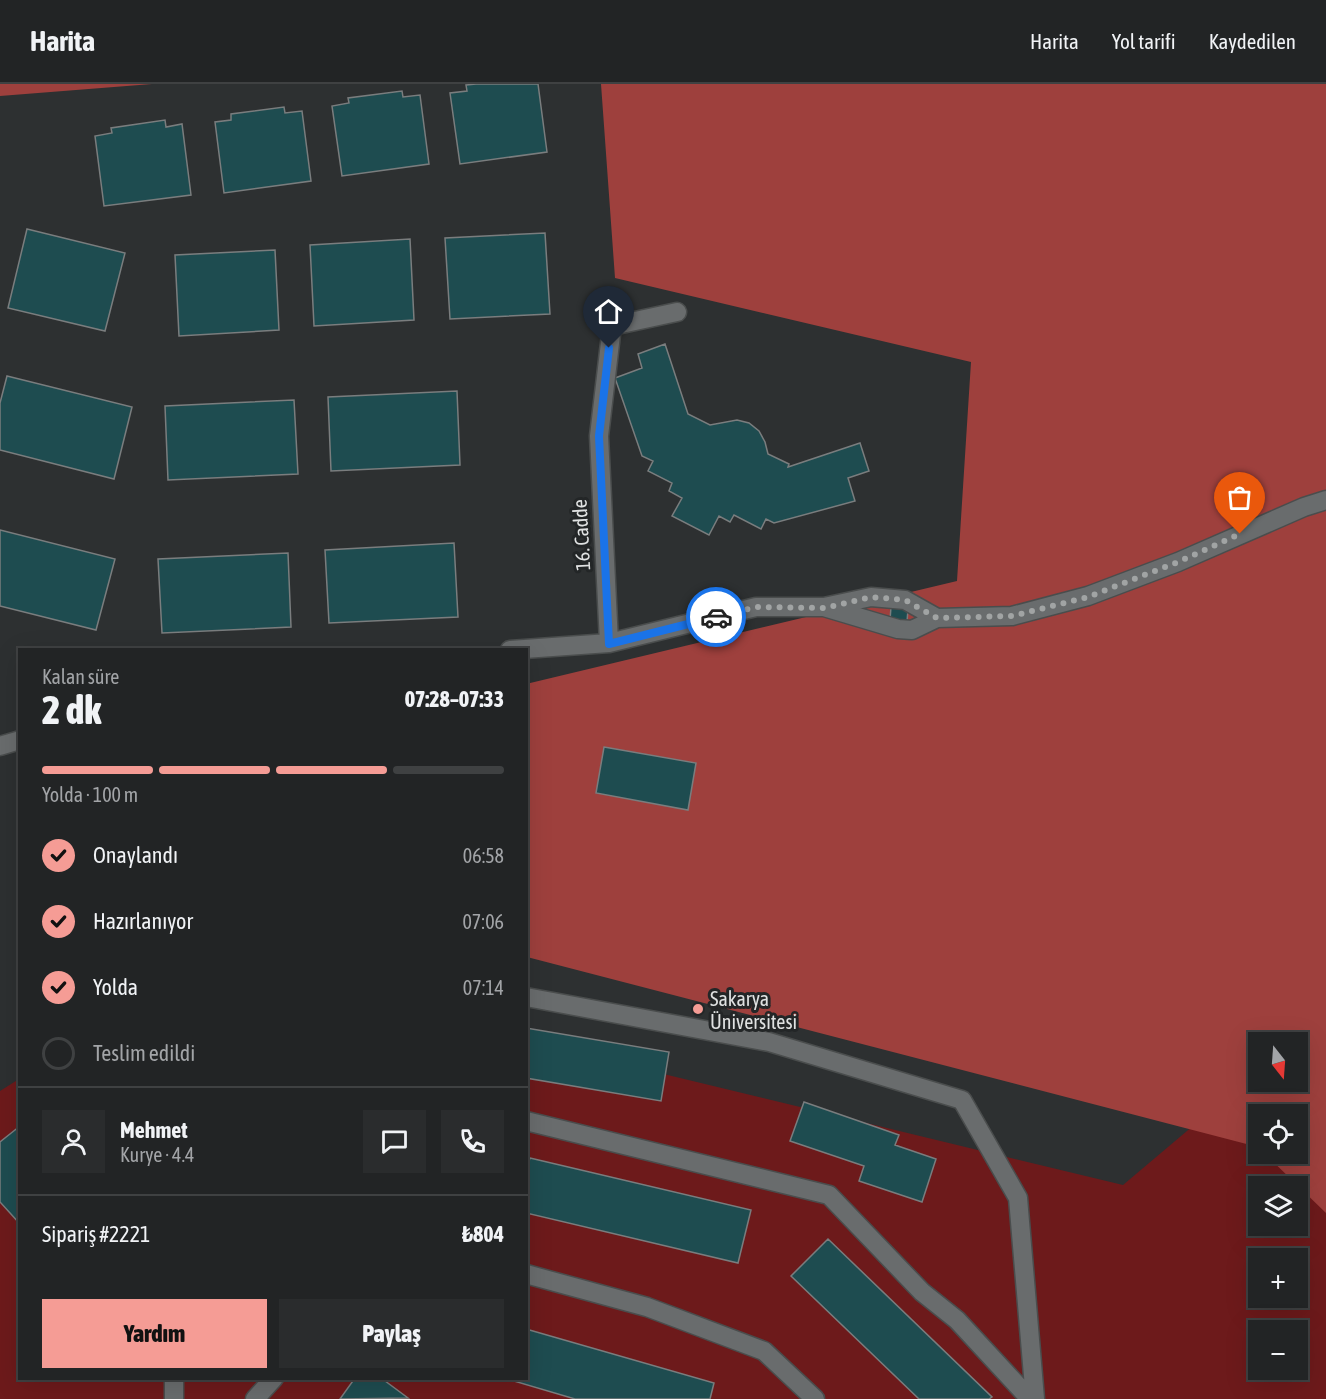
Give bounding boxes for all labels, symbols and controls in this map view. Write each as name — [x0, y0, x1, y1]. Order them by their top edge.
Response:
text: Harita — [30, 25, 95, 57]
text: Harita — [1030, 29, 1079, 53]
text: Yol tarifi — [1112, 29, 1176, 53]
text: Kaydedilen — [1209, 29, 1296, 53]
pin — [583, 286, 634, 348]
icon: home — [592, 295, 625, 328]
pin — [1214, 472, 1265, 534]
icon: bag — [1223, 481, 1256, 514]
street label: 16. Cadde — [568, 499, 594, 571]
courier — [686, 587, 746, 647]
icon: car — [700, 601, 733, 634]
text: Kalan süre — [42, 665, 119, 688]
text: 07:28–07:33 — [405, 686, 504, 712]
text: 2 dk — [42, 688, 101, 732]
text: Yolda · 100 m — [42, 783, 138, 806]
icon: check — [42, 839, 75, 872]
text: Onaylandı — [93, 842, 178, 868]
text: 06:58 — [463, 844, 504, 867]
icon: check — [42, 905, 75, 938]
text: Hazırlanıyor — [93, 908, 193, 934]
text: 07:06 — [462, 910, 504, 933]
icon: check — [42, 971, 75, 1004]
text: Yolda — [93, 974, 138, 1000]
text: 07:14 — [463, 976, 504, 999]
place label: Sakarya Üniversitesi — [710, 987, 797, 1033]
marker: Sakarya Üniversitesi — [691, 1002, 705, 1016]
north arrow — [1248, 1032, 1308, 1092]
map controls — [1248, 1032, 1308, 1380]
text: Teslim edildi — [93, 1040, 195, 1066]
button: locate — [1248, 1104, 1308, 1164]
button: person — [42, 1110, 105, 1173]
button: chat — [363, 1110, 426, 1173]
button: phone — [441, 1110, 504, 1173]
text: Mehmet — [120, 1117, 188, 1143]
text: Kurye · 4.4 — [120, 1143, 194, 1166]
button: layers — [1248, 1176, 1308, 1236]
text: Sipariş #2221 — [42, 1221, 150, 1247]
text: ₺804 — [462, 1221, 504, 1247]
button: + — [1248, 1248, 1308, 1308]
button: Yardım — [42, 1299, 267, 1368]
button: Paylaş — [279, 1299, 504, 1368]
button: − — [1248, 1320, 1308, 1380]

